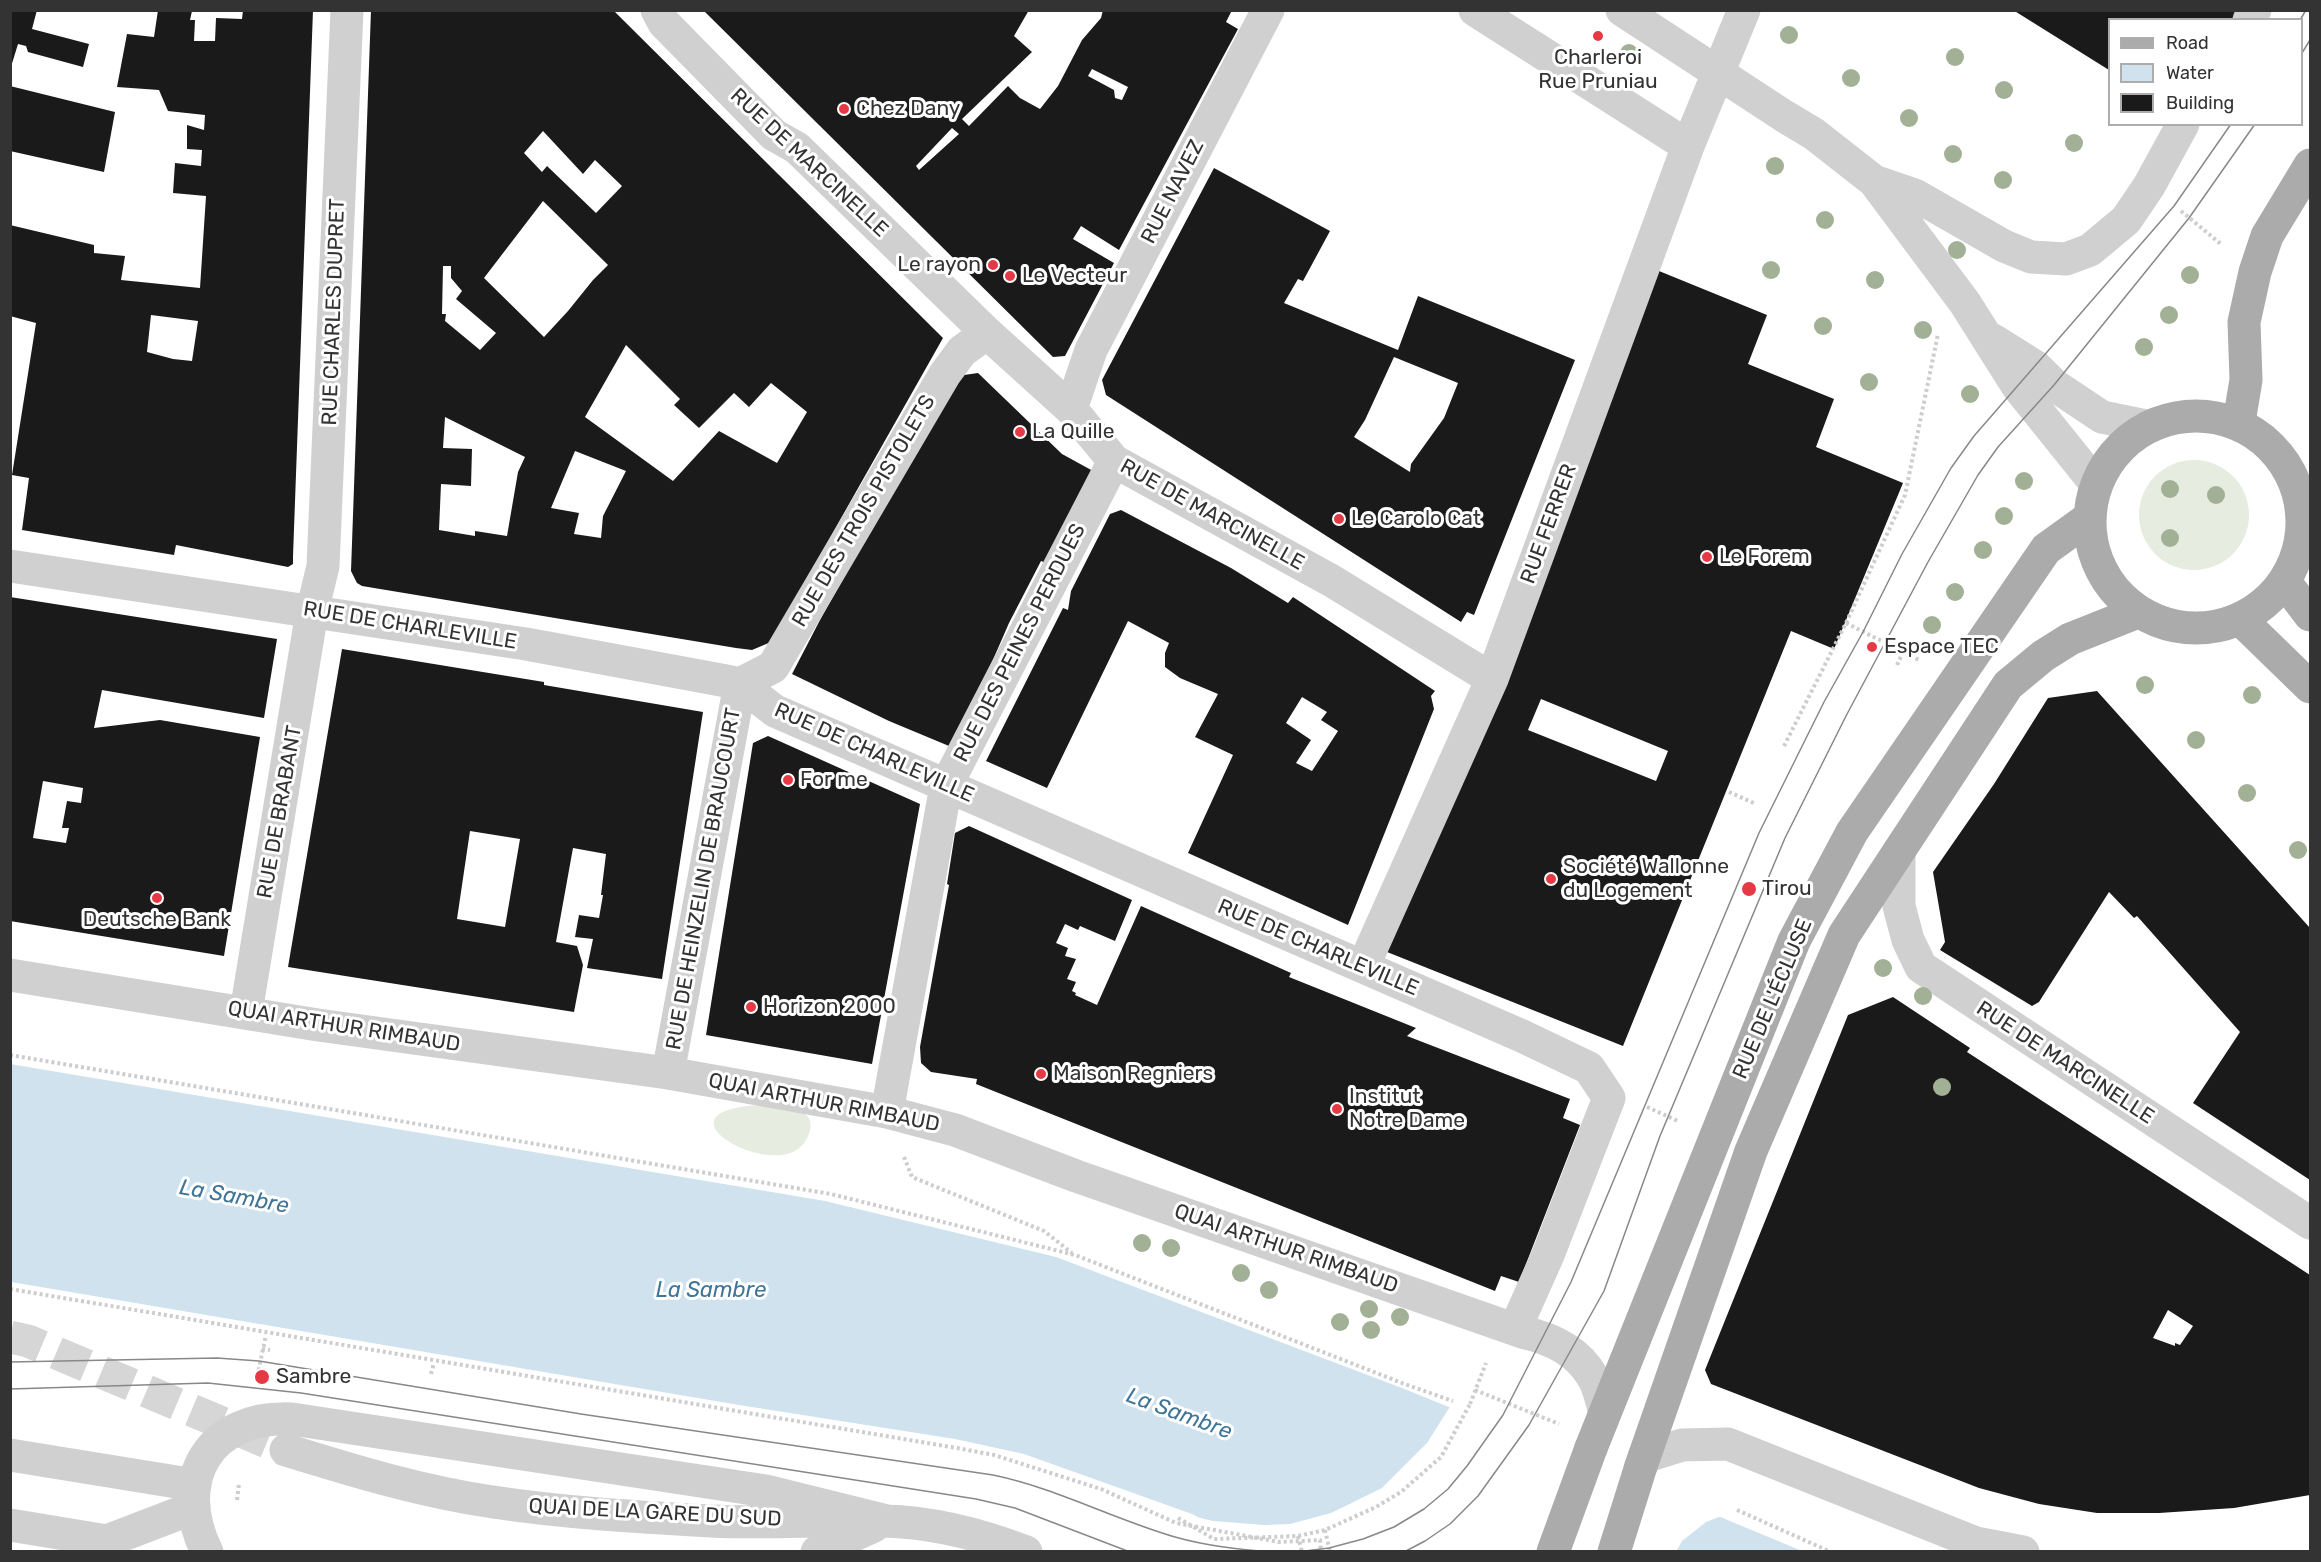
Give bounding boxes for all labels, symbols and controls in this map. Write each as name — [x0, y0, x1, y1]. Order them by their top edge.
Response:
legend — [2108, 18, 2303, 126]
marker: Charleroi Rue Pruniau — [1591, 29, 1605, 43]
text: Road — [2166, 32, 2209, 54]
place label: Charleroi Rue Pruniau — [1538, 45, 1658, 95]
text: Water — [2166, 62, 2214, 84]
street label: RUE DE MARCINELLE — [725, 83, 893, 243]
text: Building — [2166, 92, 2234, 114]
place label: Chez Dany — [856, 96, 960, 122]
marker: Chez Dany — [837, 102, 851, 116]
street label: RUE NAVEZ — [1136, 136, 1210, 248]
street label: RUE CHARLES DUPRET — [317, 198, 351, 426]
place label: Le rayon — [897, 252, 981, 278]
marker: Le rayon — [986, 258, 1000, 272]
place label: Le Vecteur — [1022, 263, 1127, 289]
marker: Le Vecteur — [1003, 269, 1017, 283]
street label: RUE DES TROIS PISTOLETS — [787, 391, 941, 631]
place label: La Quille — [1032, 419, 1114, 445]
marker: La Quille — [1013, 425, 1027, 439]
street label: RUE DE MARCINELLE — [1116, 454, 1308, 576]
street label: RUE FERRER — [1516, 461, 1582, 587]
place label: Le Carolo Cat — [1351, 506, 1481, 532]
marker: Le Carolo Cat — [1332, 512, 1346, 526]
street label: RUE DES PEINES PERDUES — [949, 520, 1091, 766]
place label: Le Forem — [1719, 544, 1810, 570]
marker: Le Forem — [1700, 550, 1714, 564]
street label: RUE DE CHARLEVILLE — [301, 597, 519, 655]
place label: Espace TEC — [1884, 634, 1999, 660]
marker: Espace TEC — [1865, 640, 1879, 654]
street label: RUE DE CHARLEVILLE — [770, 698, 978, 808]
street label: RUE DE HEINZELIN DE BRAUCOURT — [661, 706, 747, 1052]
street label: RUE DE BRABANT — [252, 724, 308, 900]
place label: For me — [800, 767, 868, 793]
marker: For me — [781, 773, 795, 787]
place label: Société Wallonne du Logement — [1563, 854, 1729, 904]
marker: Société Wallonne du Logement — [1544, 872, 1558, 886]
place label: Tirou — [1762, 876, 1812, 902]
marker: Tirou — [1740, 880, 1758, 898]
marker: Deutsche Bank — [150, 891, 164, 905]
street label: RUE DE CHARLEVILLE — [1214, 894, 1422, 1002]
place label: Deutsche Bank — [83, 907, 231, 933]
street label: RUE DE L'ÉCLUSE — [1728, 915, 1818, 1083]
place label: Horizon 2000 — [763, 994, 896, 1020]
street label: QUAI ARTHUR RIMBAUD — [226, 996, 462, 1058]
street label: RUE DE MARCINELLE — [1972, 996, 2158, 1130]
marker: Horizon 2000 — [744, 1000, 758, 1014]
place label: Maison Regniers — [1053, 1061, 1213, 1087]
marker: Maison Regniers — [1034, 1067, 1048, 1081]
street label: QUAI ARTHUR RIMBAUD — [706, 1068, 942, 1138]
place label: Institut Notre Dame — [1349, 1084, 1465, 1134]
marker: Institut Notre Dame — [1330, 1102, 1344, 1116]
water label: La Sambre — [177, 1174, 291, 1220]
street label: QUAI ARTHUR RIMBAUD — [1171, 1199, 1401, 1299]
water label: La Sambre — [656, 1278, 766, 1304]
place label: Sambre — [276, 1364, 351, 1390]
marker: Sambre — [253, 1368, 271, 1386]
water label: La Sambre — [1123, 1383, 1235, 1445]
street label: QUAI DE LA GARE DU SUD — [528, 1494, 782, 1532]

